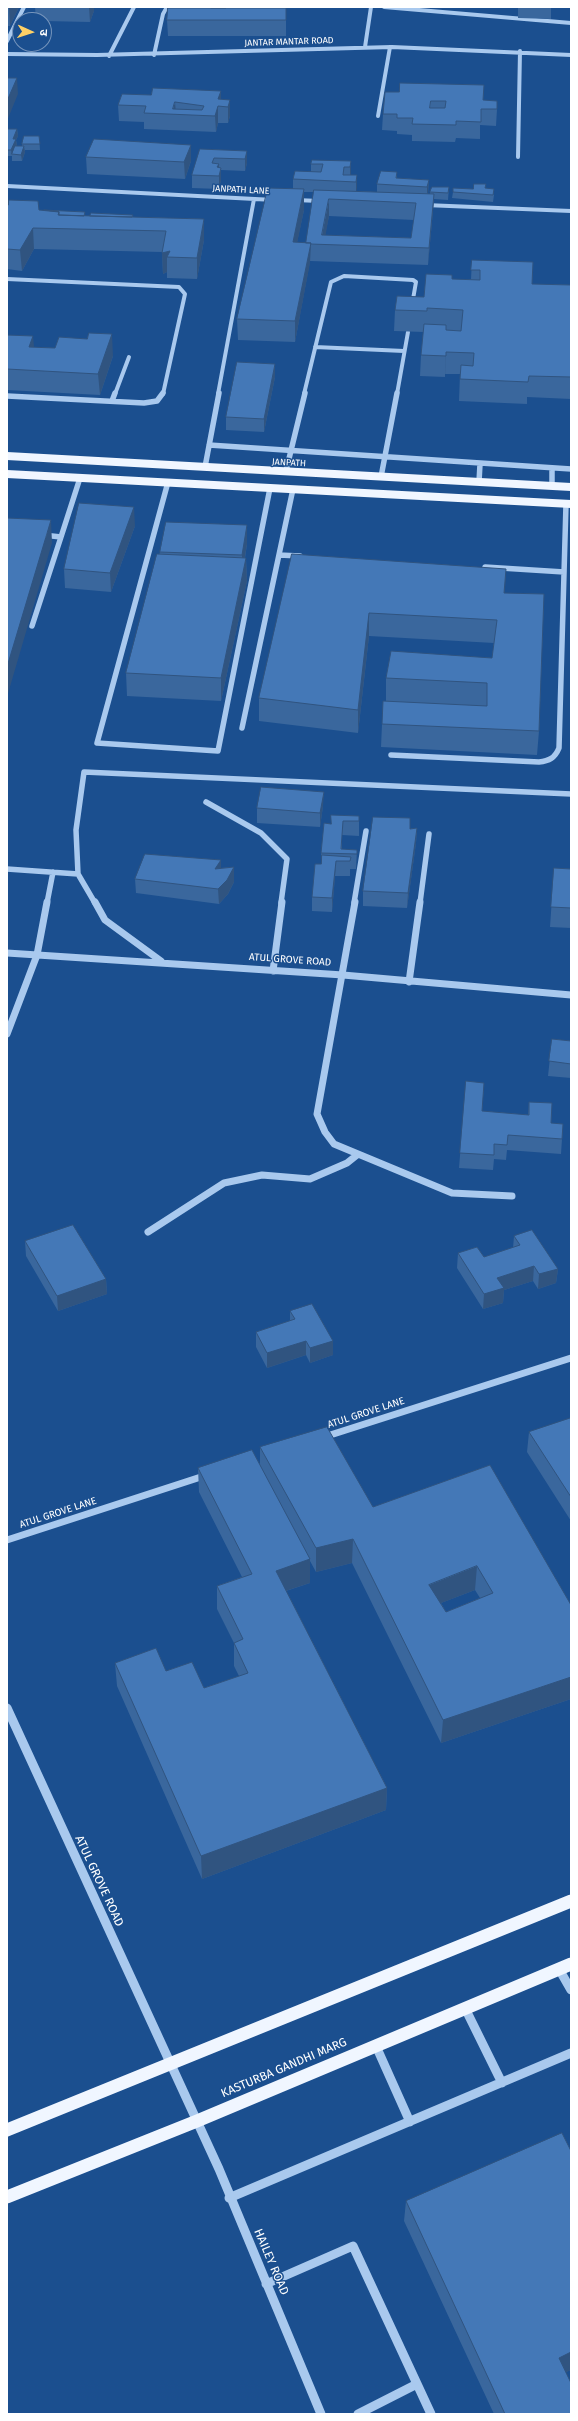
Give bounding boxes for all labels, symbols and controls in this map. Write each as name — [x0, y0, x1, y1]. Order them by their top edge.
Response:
north arrow — [12, 12, 52, 52]
text: उ — [37, 29, 50, 36]
street label: JANTAR MANTAR ROAD — [244, 35, 334, 49]
street label: JANPATH LANE — [212, 183, 270, 197]
street label: JANPATH — [272, 457, 306, 469]
street label: ATUL GROVE ROAD — [249, 951, 331, 969]
street label: ATUL GROVE LANE — [326, 1395, 406, 1431]
street label: ATUL GROVE LANE — [18, 1495, 98, 1531]
street label: ATUL GROVE ROAD — [72, 1833, 126, 1929]
street label: KASTURBA GANDHI MARG — [219, 2035, 349, 2101]
street label: HAILEY ROAD — [251, 2227, 291, 2297]

